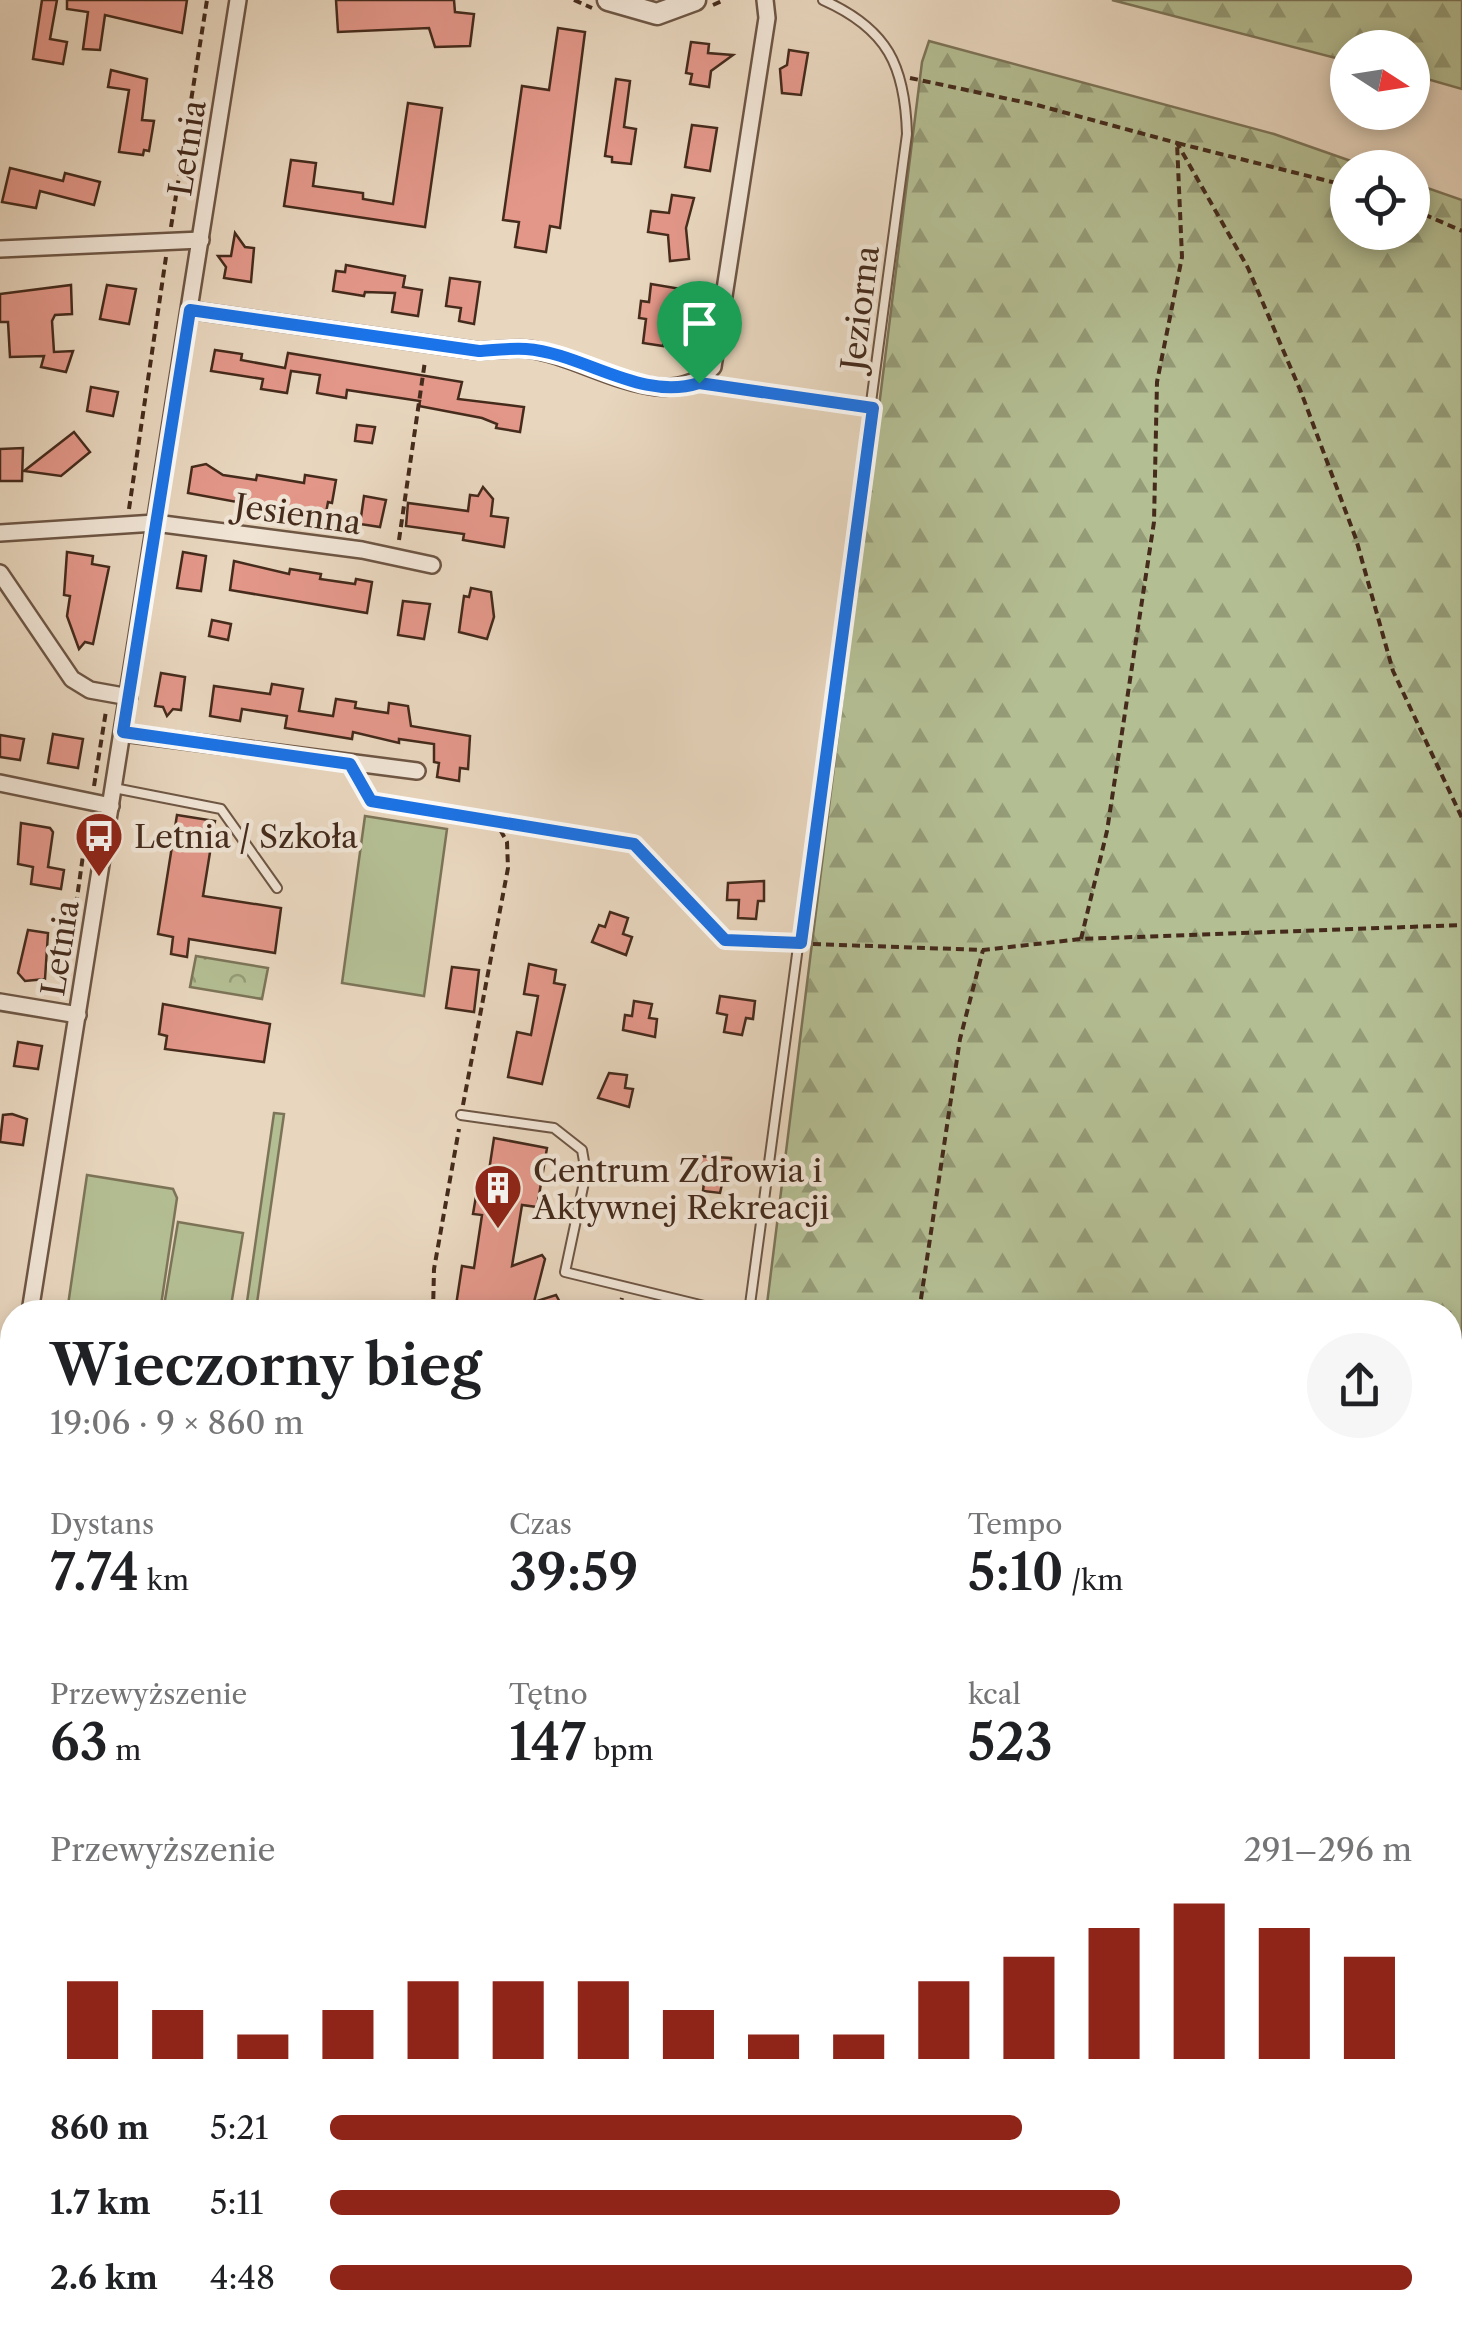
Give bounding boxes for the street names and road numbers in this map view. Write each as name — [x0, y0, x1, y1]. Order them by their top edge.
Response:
street label: Letnia — [160, 97, 214, 199]
street label: Jeziorna — [832, 243, 887, 377]
street label: Jesienna — [227, 485, 364, 542]
street label: Letnia — [33, 897, 87, 999]

